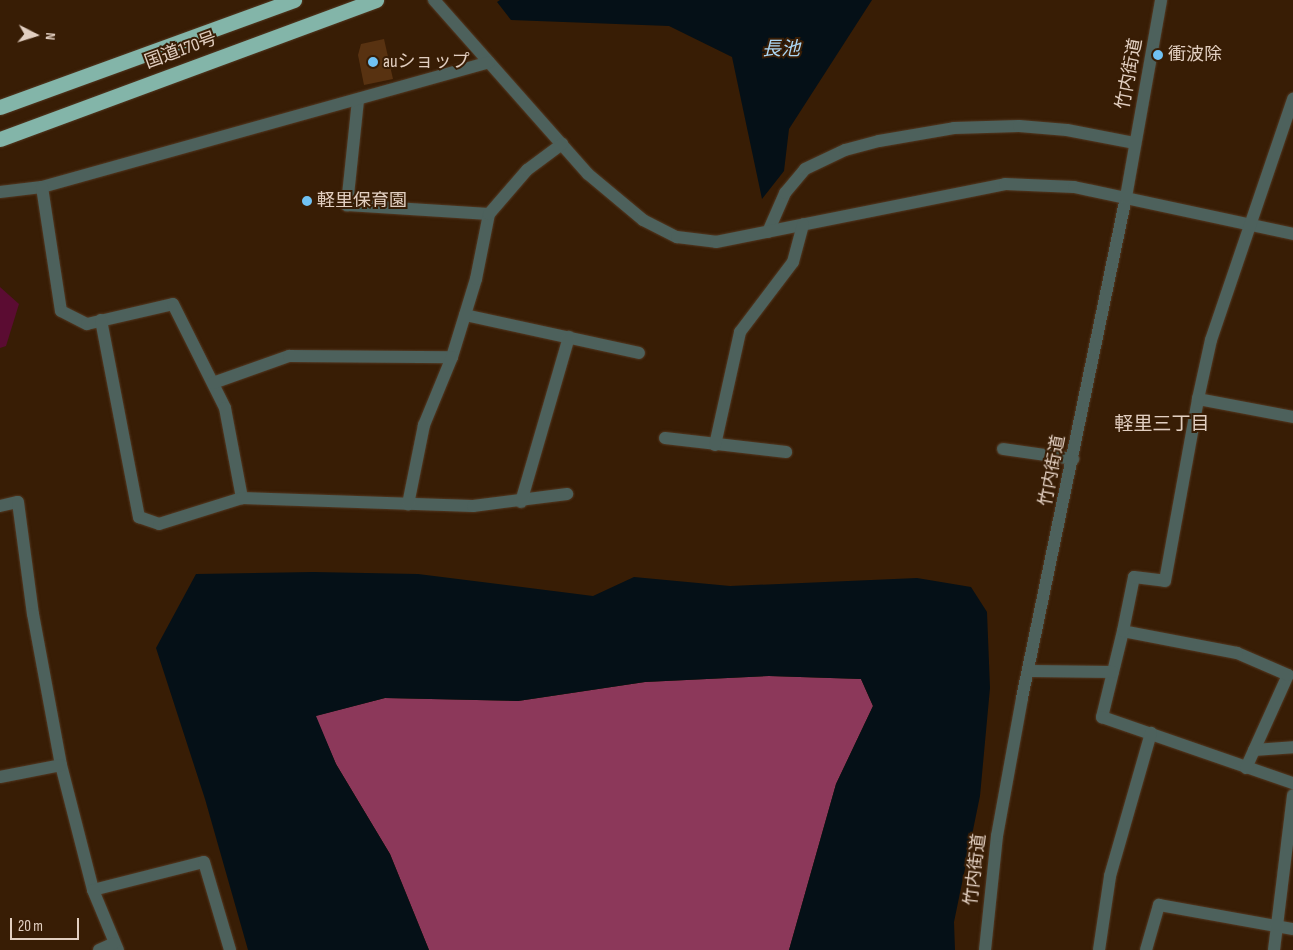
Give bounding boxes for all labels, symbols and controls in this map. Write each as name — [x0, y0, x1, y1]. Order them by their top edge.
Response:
north arrow — [10, 10, 60, 60]
street label: 国道170号 — [142, 28, 220, 74]
text: N — [42, 32, 59, 41]
street label: 竹内街道 — [1113, 37, 1147, 111]
water label: 長池 — [762, 39, 800, 61]
place label: 衝波除 — [1168, 44, 1222, 66]
marker: 衝波除 — [1152, 49, 1164, 61]
place label: auショップ — [383, 51, 469, 73]
marker: auショップ — [367, 56, 379, 68]
place label: 軽里保育園 — [317, 190, 407, 212]
marker: 軽里保育園 — [301, 195, 313, 207]
district label: 軽里三丁目 — [1115, 414, 1209, 436]
street label: 竹内街道 — [1036, 434, 1070, 508]
street label: 竹内街道 — [961, 833, 991, 907]
scale bar — [12, 908, 81, 940]
text: 20 m — [18, 917, 43, 936]

